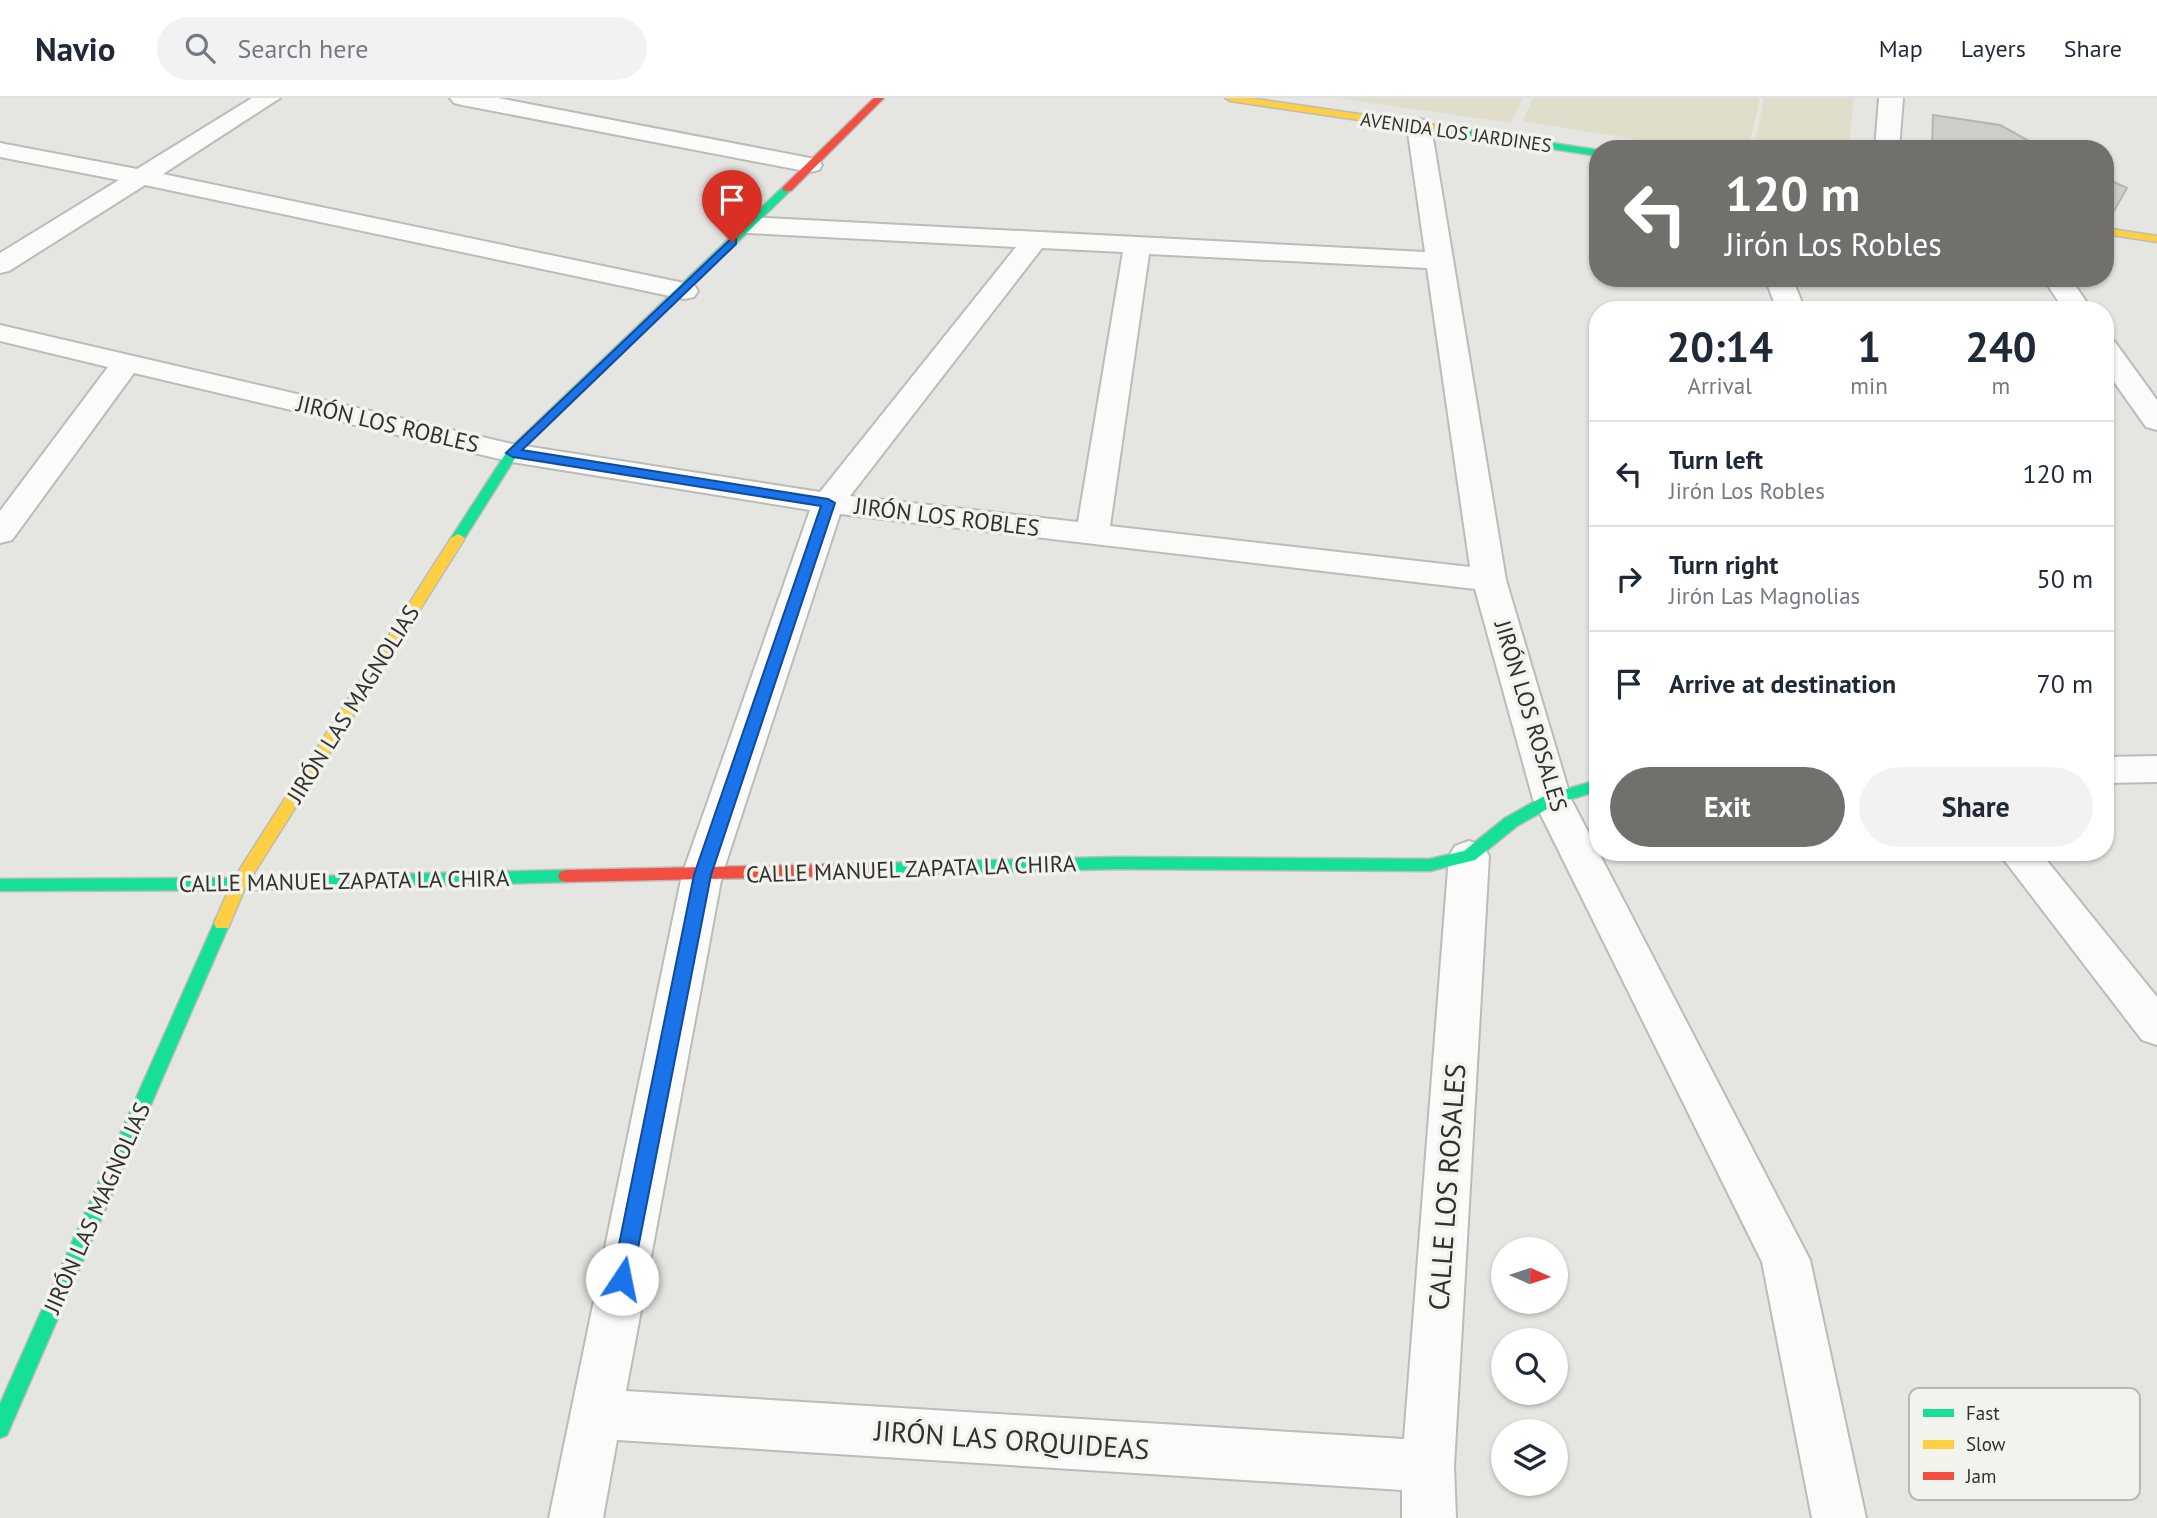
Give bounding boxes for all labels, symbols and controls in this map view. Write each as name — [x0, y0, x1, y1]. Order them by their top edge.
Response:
search box — [157, 17, 647, 80]
text: Navio — [35, 27, 115, 70]
icon: search — [181, 29, 219, 67]
text: Search here — [237, 32, 369, 65]
text: Map — [1879, 33, 1923, 64]
text: Layers — [1961, 33, 2026, 64]
text: Share — [2064, 33, 2122, 64]
street label: AVENIDA LOS JARDINES — [1359, 107, 1553, 157]
text: 120 m — [1725, 161, 1860, 225]
icon: left — [1610, 168, 1701, 259]
pin — [702, 170, 762, 242]
icon: arrive — [713, 181, 751, 219]
text: Jirón Los Robles — [1725, 223, 1942, 265]
text: 20:14 — [1666, 319, 1773, 374]
text: 1 — [1857, 319, 1881, 374]
text: 240 — [1965, 319, 2037, 374]
text: Arrival — [1687, 371, 1752, 400]
text: min — [1850, 371, 1888, 400]
text: m — [1992, 371, 2010, 400]
street label: JIRÓN LOS ROBLES — [293, 388, 482, 459]
text: Turn left — [1669, 443, 1763, 476]
icon: left — [1610, 455, 1648, 493]
text: 120 m — [2022, 457, 2093, 490]
text: Jirón Los Robles — [1669, 476, 1825, 505]
street label: JIRÓN LOS ROBLES — [852, 491, 1041, 542]
text: Turn right — [1669, 548, 1778, 581]
icon: right — [1610, 560, 1648, 598]
text: 50 m — [2037, 562, 2093, 595]
text: Jirón Las Magnolias — [1669, 581, 1860, 610]
street label: JIRÓN LAS MAGNOLIAS — [279, 599, 425, 809]
street label: JIRÓN LOS ROSALES — [1488, 616, 1574, 815]
icon: arrive — [1610, 665, 1648, 703]
text: Arrive at destination — [1669, 667, 1896, 700]
text: 70 m — [2037, 667, 2093, 700]
button: Exit — [1610, 767, 1845, 847]
button: Share — [1859, 767, 2093, 847]
street label: CALLE MANUEL ZAPATA LA CHIRA — [745, 848, 1077, 889]
street label: CALLE MANUEL ZAPATA LA CHIRA — [179, 863, 510, 898]
street label: CALLE LOS ROSALES — [1419, 1062, 1474, 1312]
street label: JIRÓN LAS MAGNOLIAS — [37, 1098, 156, 1319]
north arrow — [1491, 1237, 1568, 1314]
map controls — [1491, 1237, 1568, 1496]
position arrow — [585, 1242, 659, 1316]
button: search — [1491, 1328, 1568, 1405]
legend — [1909, 1388, 2140, 1500]
text: Fast — [1966, 1401, 2000, 1425]
street label: JIRÓN LAS ORQUIDEAS — [872, 1411, 1151, 1468]
button: layers — [1491, 1419, 1568, 1496]
text: Slow — [1966, 1432, 2006, 1456]
text: Jam — [1965, 1464, 1996, 1488]

